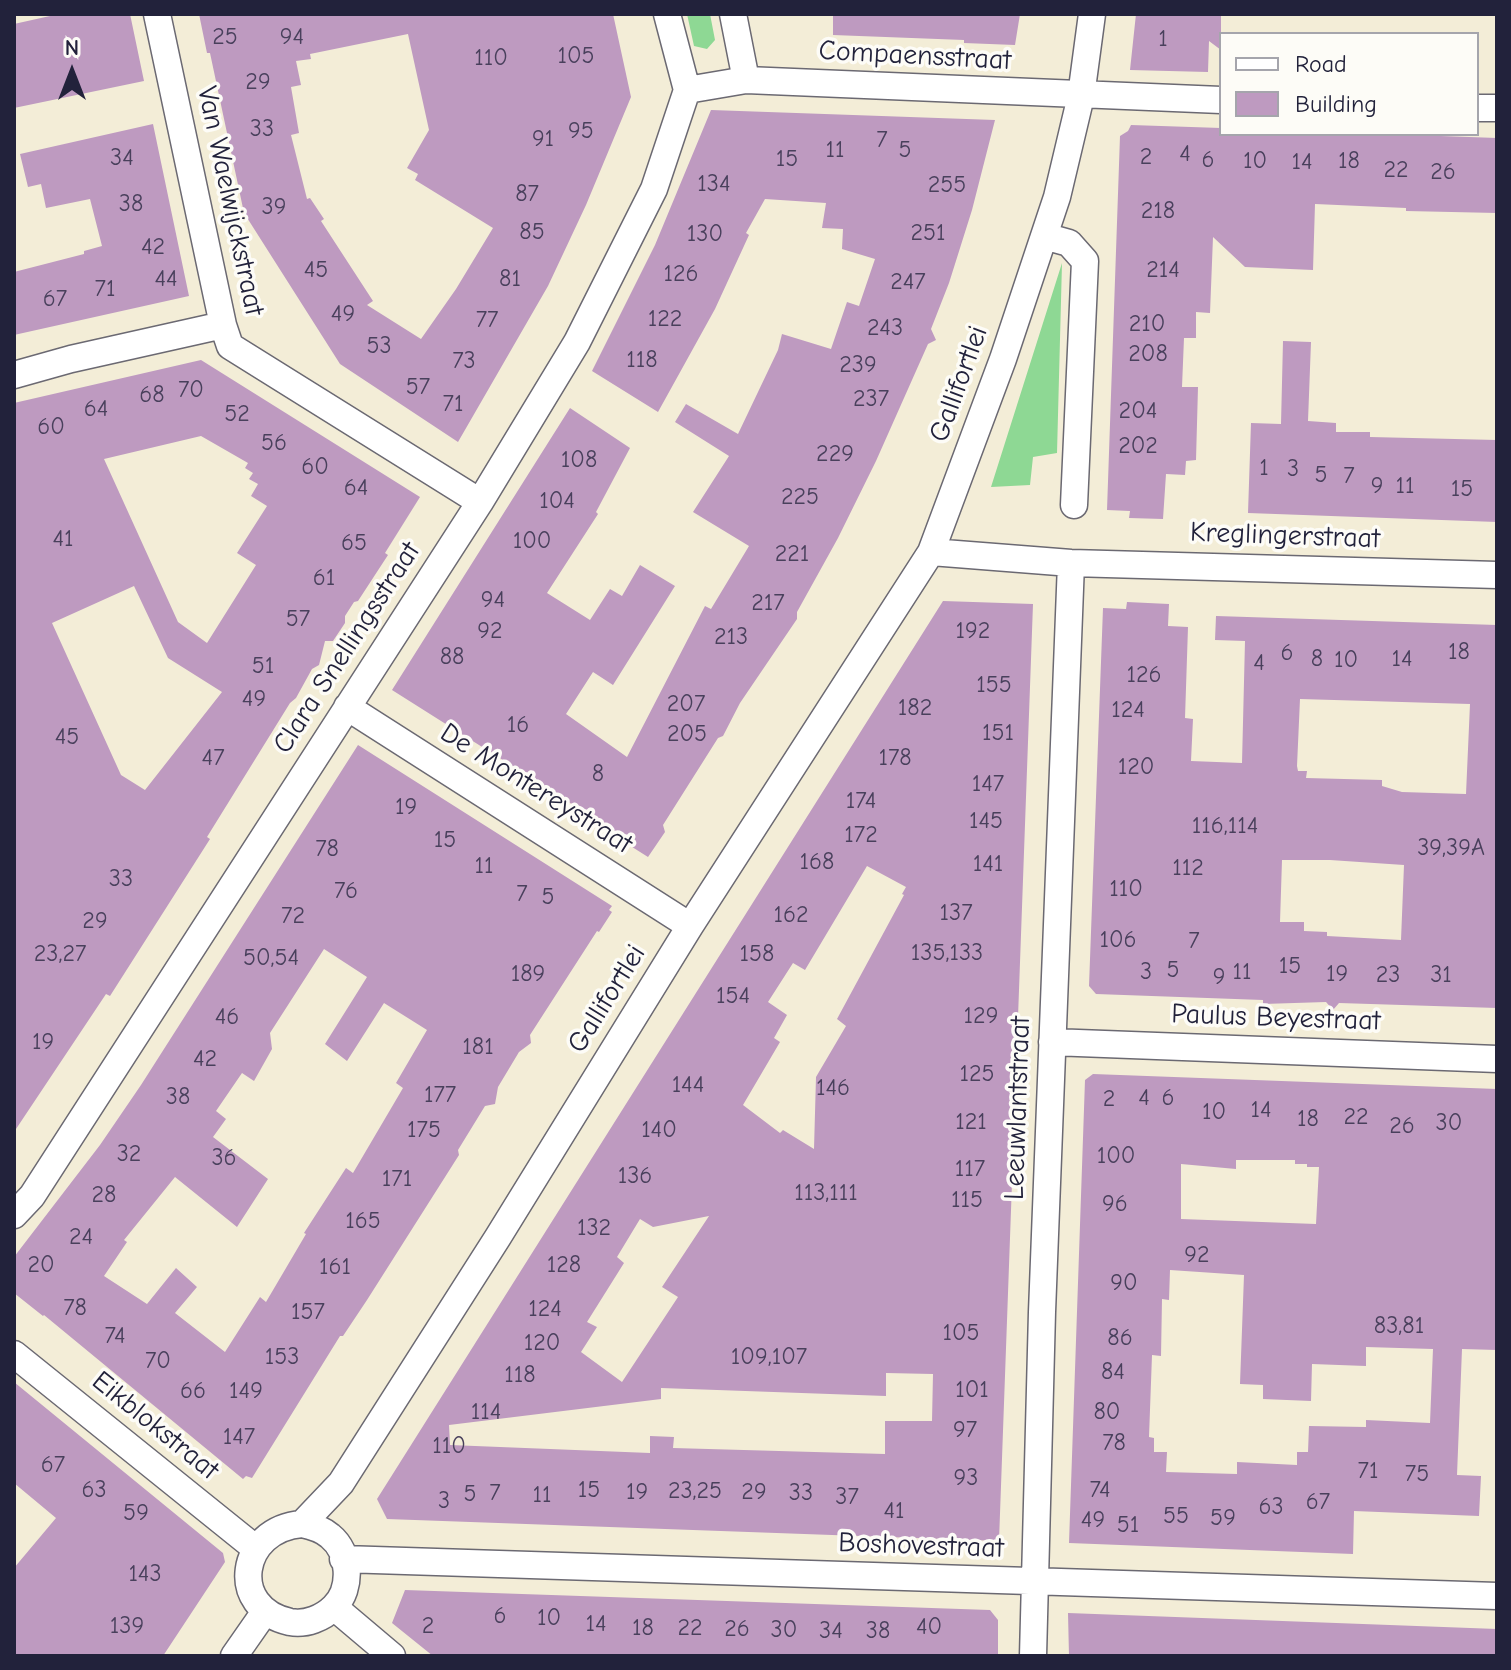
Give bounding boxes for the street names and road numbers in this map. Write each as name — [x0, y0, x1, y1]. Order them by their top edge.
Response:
street label: Compaensstraat — [818, 34, 1012, 78]
street label: Van Waelwijckstraat — [189, 83, 271, 319]
street label: Gallifortlei — [923, 321, 995, 447]
street label: Kreglingerstraat — [1189, 516, 1381, 556]
street label: Clara Snellingsstraat — [266, 536, 428, 760]
street label: De Montereystraat — [434, 716, 638, 862]
street label: Gallifortlei — [561, 939, 653, 1059]
street label: Paulus Beyestraat — [1171, 998, 1381, 1038]
street label: Leeuwlantstraat — [998, 1016, 1038, 1200]
street label: Eikblokstraat — [85, 1365, 225, 1487]
street label: Boshovestraat — [838, 1526, 1004, 1566]

